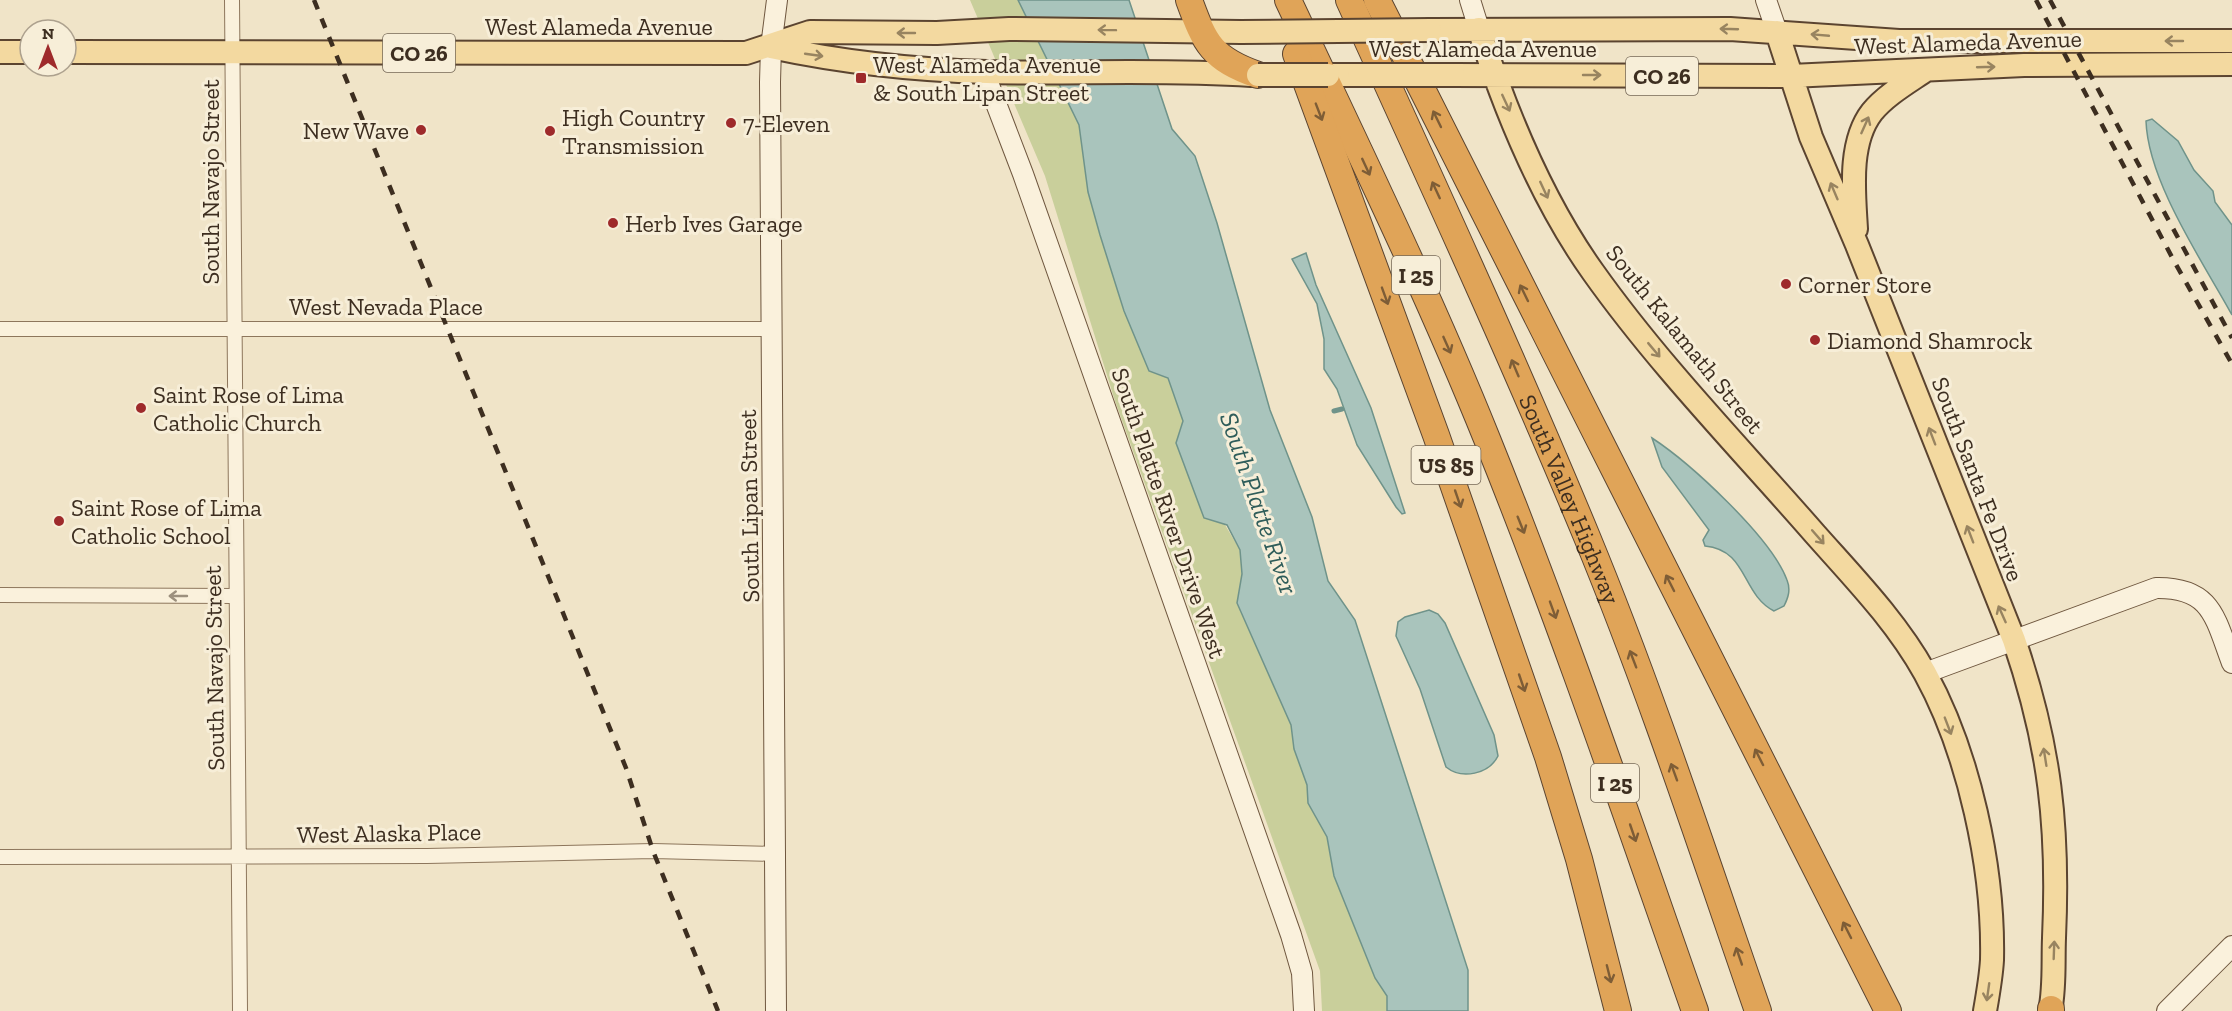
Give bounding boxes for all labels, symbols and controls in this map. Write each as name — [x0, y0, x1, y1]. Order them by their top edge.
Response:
street label: West Alameda Avenue — [485, 12, 713, 41]
north arrow — [18, 18, 78, 78]
text: N — [42, 24, 54, 43]
one-way arrow — [1097, 24, 1117, 36]
one-way arrow — [1720, 24, 1740, 35]
street label: West Alameda Avenue — [1854, 24, 2082, 60]
one-way arrow — [897, 27, 917, 39]
one-way arrow — [1810, 29, 1830, 40]
road number: CO 26 — [383, 34, 455, 72]
street label: West Alameda Avenue — [1369, 34, 1597, 63]
one-way arrow — [2164, 35, 2184, 47]
one-way arrow — [804, 50, 824, 61]
place label: West Alameda Avenue & South Lipan Street — [873, 50, 1101, 107]
road number: CO 26 — [1626, 57, 1698, 95]
one-way arrow — [1975, 61, 1995, 72]
one-way arrow — [1581, 69, 1601, 81]
marker: West Alameda Avenue & South Lipan Street — [854, 71, 868, 85]
street label: South Navajo Street — [196, 79, 225, 285]
one-way arrow — [1500, 93, 1512, 111]
place label: High Country Transmission — [562, 103, 706, 160]
one-way arrow — [1314, 103, 1325, 121]
place label: 7-Eleven — [743, 109, 830, 138]
one-way arrow — [1430, 110, 1442, 128]
place label: New Wave — [303, 116, 409, 145]
marker: 7-Eleven — [724, 116, 738, 130]
one-way arrow — [1860, 117, 1872, 135]
marker: New Wave — [414, 123, 428, 137]
marker: High Country Transmission — [543, 124, 557, 138]
one-way arrow — [1361, 158, 1373, 176]
one-way arrow — [1538, 180, 1550, 198]
one-way arrow — [1429, 181, 1441, 199]
one-way arrow — [1827, 183, 1839, 201]
place label: Herb Ives Garage — [625, 209, 802, 238]
marker: Herb Ives Garage — [606, 216, 620, 230]
street label: South Kalamath Street — [1600, 239, 1770, 439]
road number: I 25 — [1392, 256, 1440, 294]
place label: Corner Store — [1798, 270, 1931, 299]
marker: Corner Store — [1779, 277, 1793, 291]
one-way arrow — [1517, 285, 1529, 303]
one-way arrow — [1380, 286, 1391, 305]
street label: West Nevada Place — [289, 292, 483, 321]
place label: Diamond Shamrock — [1827, 326, 2033, 355]
marker: Diamond Shamrock — [1808, 333, 1822, 347]
one-way arrow — [1441, 335, 1453, 353]
one-way arrow — [1647, 342, 1661, 357]
one-way arrow — [1509, 359, 1520, 378]
street label: South Platte River Drive West — [1106, 364, 1232, 662]
street label: South Santa Fe Drive — [1926, 373, 2030, 585]
place label: Saint Rose of Lima Catholic Church — [153, 380, 344, 437]
street label: South Valley Highway — [1514, 390, 1627, 609]
marker: Saint Rose of Lima Catholic Church — [134, 401, 148, 415]
water label: South Platte River — [1213, 408, 1305, 598]
street label: South Lipan Street — [733, 409, 765, 603]
one-way arrow — [1926, 427, 1937, 446]
road number: US 85 — [1412, 446, 1480, 484]
one-way arrow — [1453, 489, 1464, 508]
place label: Saint Rose of Lima Catholic School — [71, 493, 262, 550]
marker: Saint Rose of Lima Catholic School — [52, 514, 66, 528]
one-way arrow — [1516, 515, 1527, 534]
one-way arrow — [1964, 525, 1975, 544]
one-way arrow — [1811, 529, 1825, 544]
street label: South Navajo Street — [198, 565, 230, 771]
one-way arrow — [1664, 574, 1676, 592]
one-way arrow — [168, 590, 188, 602]
one-way arrow — [1549, 600, 1560, 619]
one-way arrow — [1996, 606, 2007, 624]
one-way arrow — [1627, 650, 1638, 668]
one-way arrow — [1518, 673, 1529, 692]
one-way arrow — [1943, 717, 1954, 735]
one-way arrow — [1753, 748, 1764, 766]
one-way arrow — [2040, 748, 2051, 767]
one-way arrow — [1667, 763, 1678, 782]
road number: I 25 — [1591, 764, 1639, 802]
street label: West Alaska Place — [297, 817, 481, 849]
one-way arrow — [1628, 823, 1639, 842]
one-way arrow — [1841, 922, 1852, 940]
one-way arrow — [2048, 941, 2059, 961]
one-way arrow — [1732, 947, 1743, 966]
one-way arrow — [1603, 965, 1615, 984]
one-way arrow — [1982, 981, 1993, 1001]

